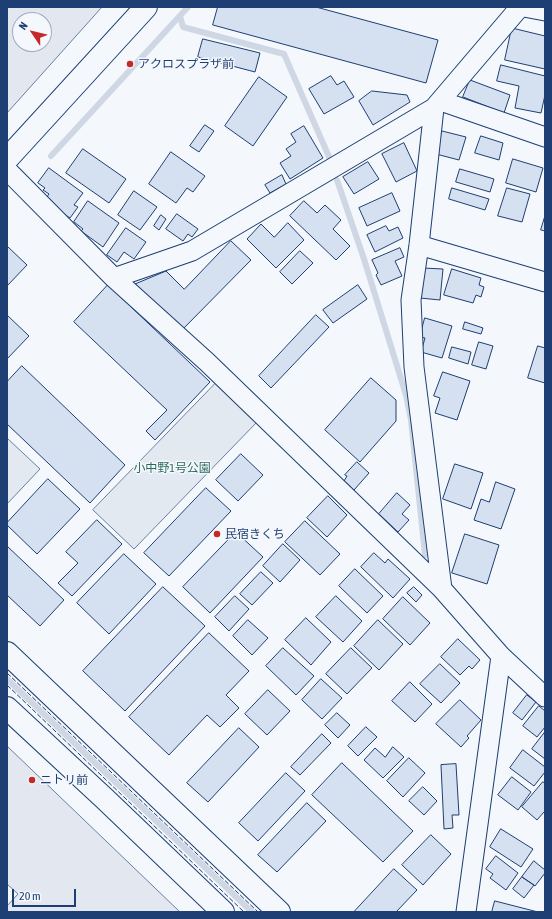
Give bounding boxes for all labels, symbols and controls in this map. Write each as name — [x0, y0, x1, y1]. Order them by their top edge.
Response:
north arrow — [12, 12, 52, 52]
text: N — [16, 20, 30, 32]
place label: アクロスプラザ前 — [138, 57, 234, 71]
marker: アクロスプラザ前 — [125, 59, 135, 69]
park label: 小中野1号公園 — [133, 461, 211, 475]
place label: 民宿きくち — [225, 527, 285, 541]
marker: 民宿きくち — [212, 529, 222, 539]
place label: ニトリ前 — [40, 773, 88, 787]
marker: ニトリ前 — [27, 775, 37, 785]
scale bar — [14, 881, 78, 907]
text: 20 m — [19, 889, 41, 903]

